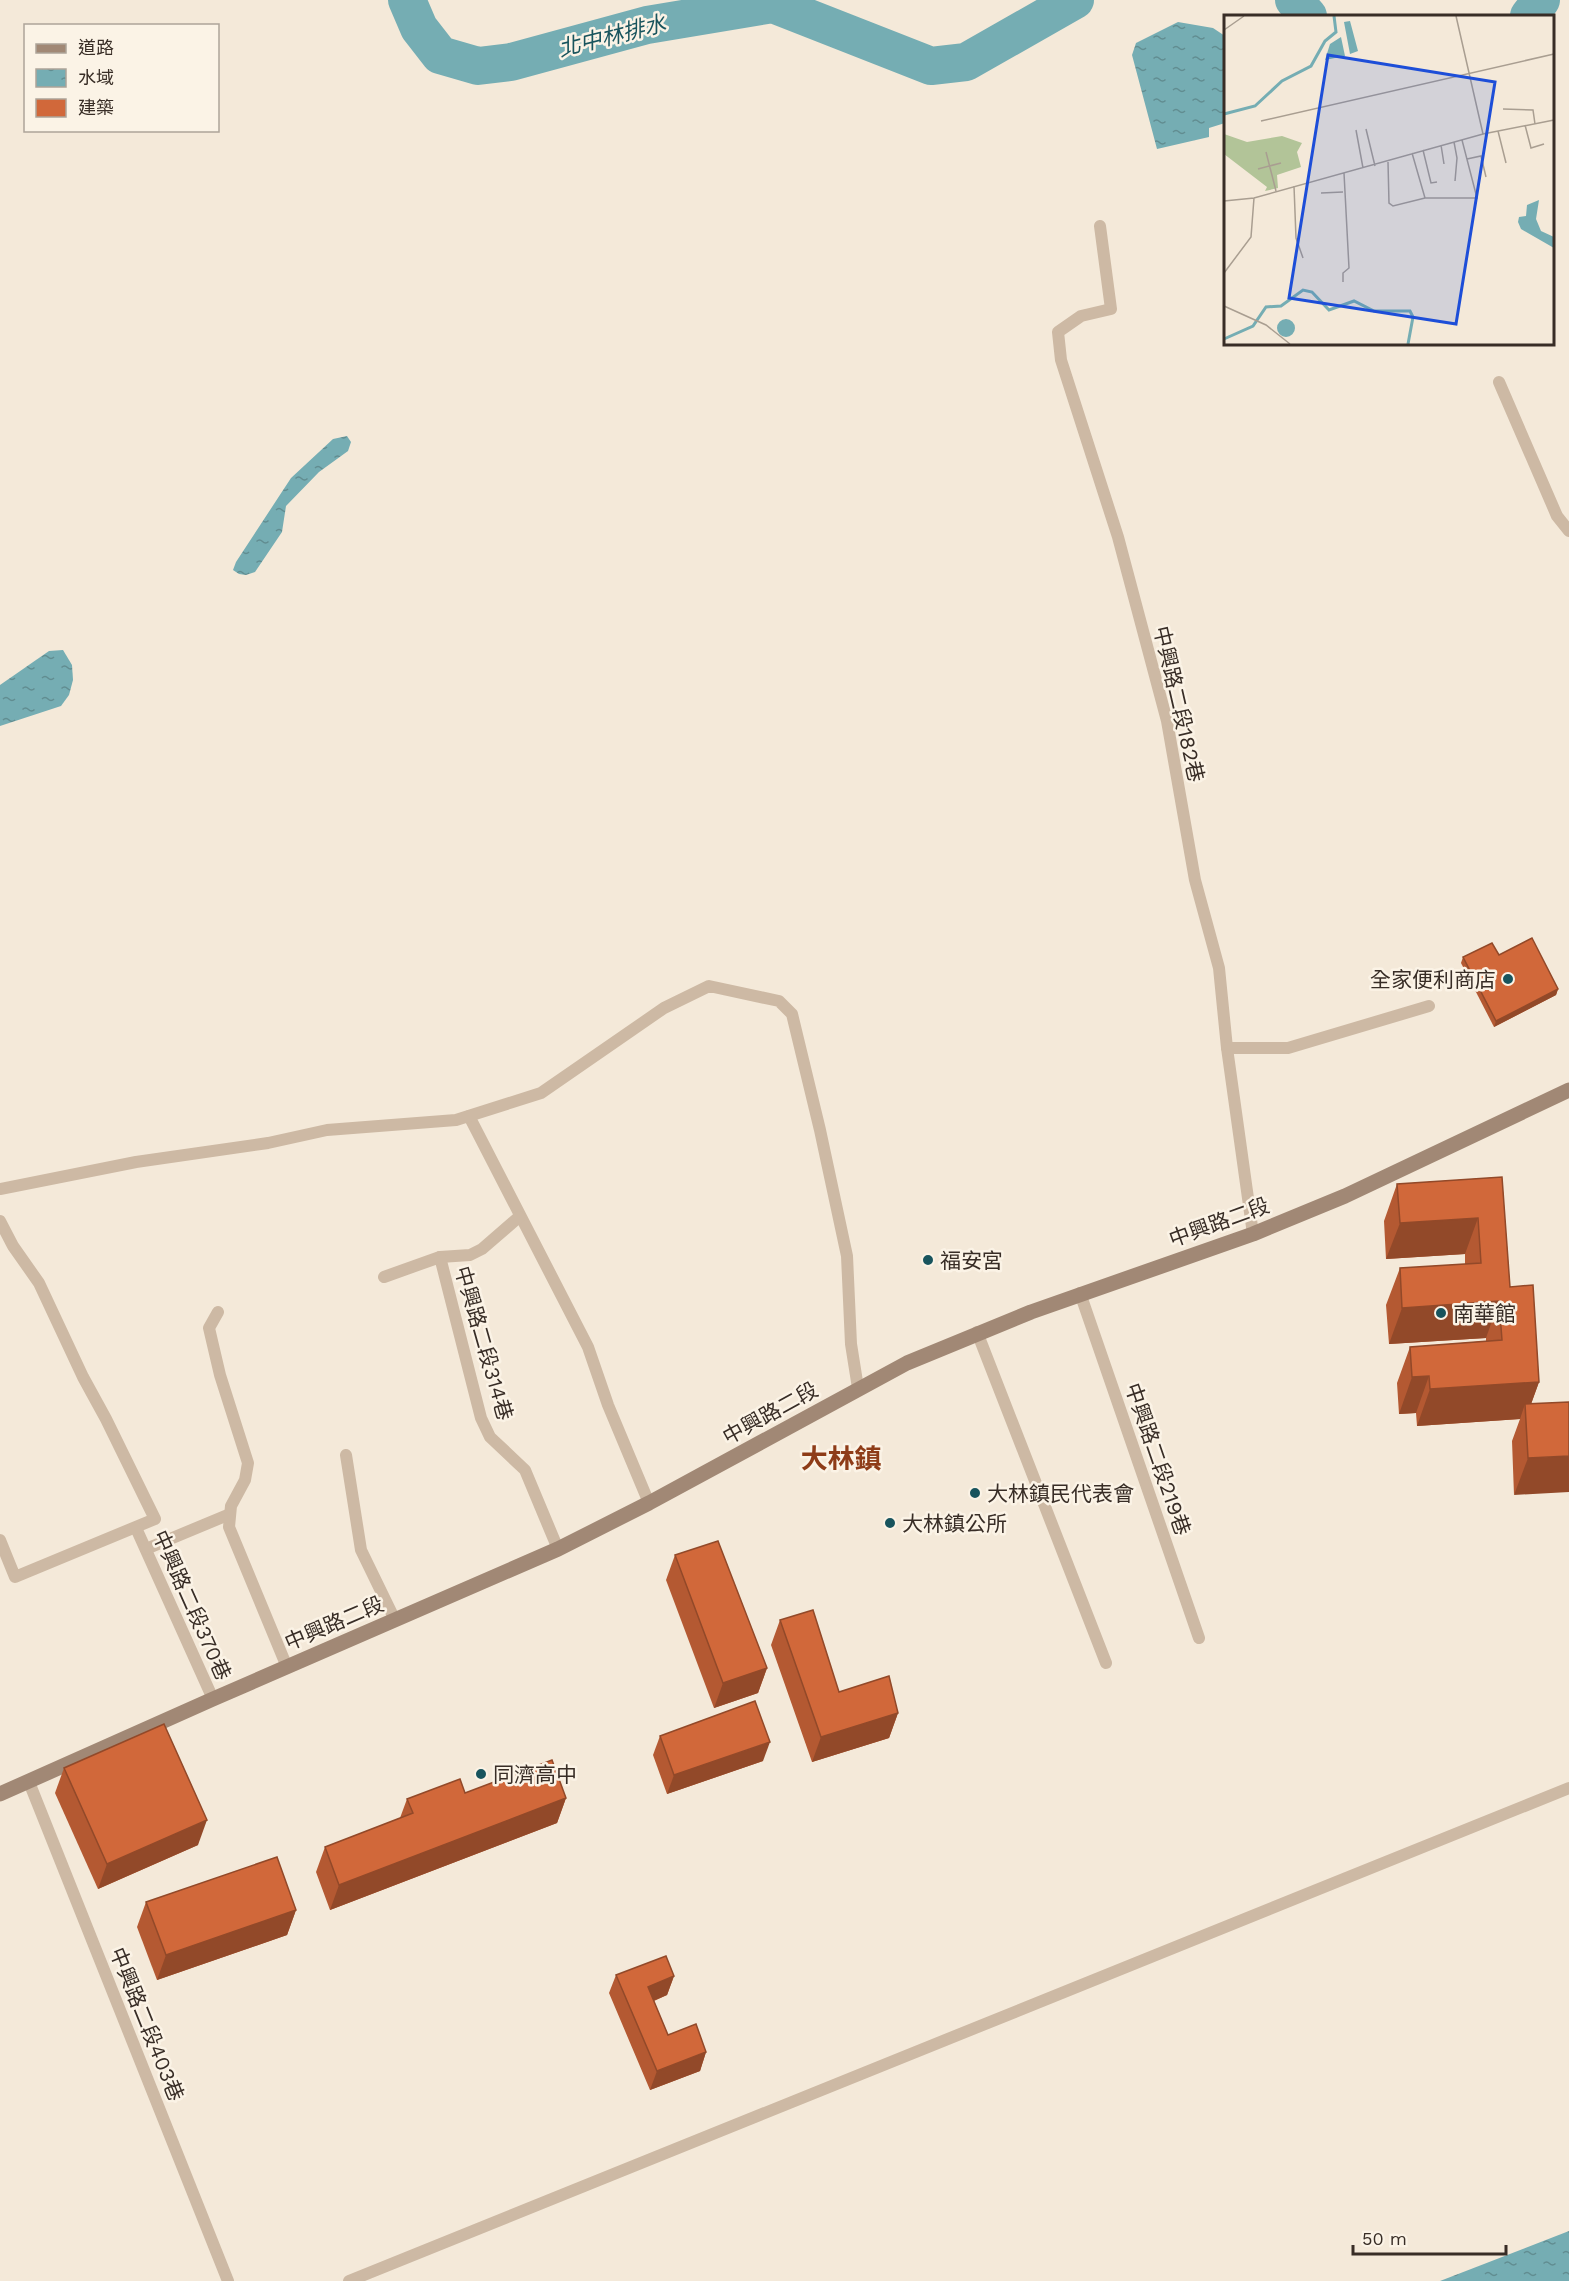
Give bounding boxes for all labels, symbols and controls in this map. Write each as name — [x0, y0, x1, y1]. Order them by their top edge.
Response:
water label: 北中林排水 — [556, 10, 669, 61]
inset map — [1224, 15, 1554, 345]
legend — [24, 24, 219, 132]
text: 道路 — [78, 37, 114, 58]
text: 水域 — [78, 67, 114, 88]
text: 建築 — [78, 97, 114, 118]
street label: 中興路二段182巷 — [1149, 624, 1209, 784]
place label: 全家便利商店 — [1370, 967, 1496, 992]
marker: 全家便利商店 — [1501, 972, 1515, 986]
street label: 中興路二段 — [1165, 1192, 1273, 1252]
place label: 福安宮 — [940, 1248, 1003, 1273]
marker: 福安宮 — [921, 1253, 935, 1267]
street label: 中興路二段314巷 — [450, 1263, 518, 1423]
place label: 南華館 — [1453, 1301, 1516, 1326]
marker: 南華館 — [1434, 1306, 1448, 1320]
street label: 中興路二段 — [718, 1377, 822, 1449]
street label: 中興路二段219巷 — [1120, 1380, 1196, 1538]
district label: 大林鎮 — [801, 1443, 882, 1475]
place label: 大林鎮民代表會 — [987, 1481, 1134, 1506]
marker: 大林鎮民代表會 — [968, 1486, 982, 1500]
place label: 大林鎮公所 — [902, 1511, 1007, 1536]
marker: 大林鎮公所 — [883, 1516, 897, 1530]
street label: 中興路二段370巷 — [148, 1526, 236, 1684]
street label: 中興路二段 — [281, 1591, 387, 1655]
place label: 同濟高中 — [493, 1762, 577, 1787]
marker: 同濟高中 — [474, 1767, 488, 1781]
street label: 中興路二段403巷 — [105, 1943, 189, 2105]
scale bar — [1353, 2218, 1506, 2256]
text: 50 m — [1362, 2228, 1407, 2249]

